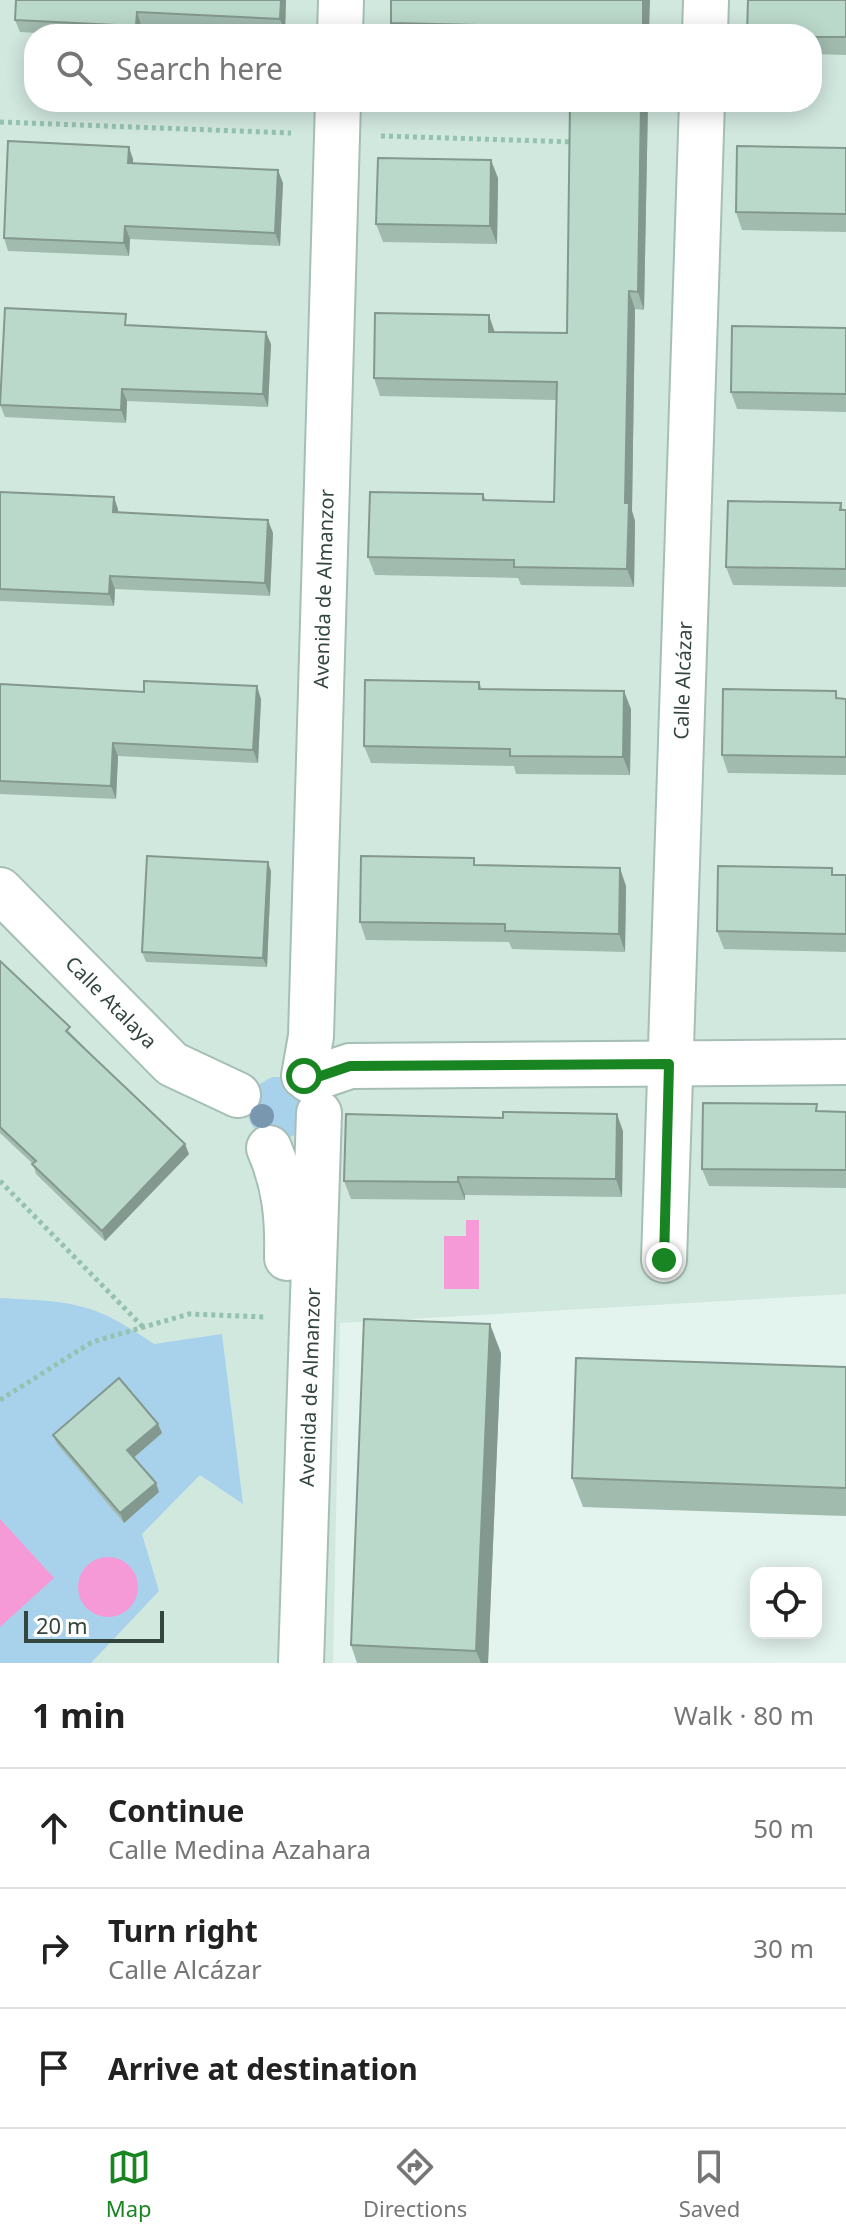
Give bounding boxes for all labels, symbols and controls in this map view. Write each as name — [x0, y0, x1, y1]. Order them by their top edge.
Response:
search box — [24, 24, 822, 112]
icon: search — [52, 46, 96, 90]
text: Search here — [116, 48, 283, 89]
street label: Avenida de Almanzor — [307, 489, 340, 689]
street label: Calle Alcázar — [667, 621, 698, 740]
street label: Calle Atalaya — [60, 950, 163, 1054]
route start — [286, 1058, 322, 1094]
route end — [646, 1242, 682, 1278]
street label: Avenida de Almanzor — [293, 1287, 326, 1487]
map controls — [750, 1567, 822, 1639]
button: locate — [750, 1567, 822, 1639]
scale bar — [24, 1607, 164, 1643]
text: 20 m — [36, 1610, 87, 1640]
text: 1 min — [32, 1692, 126, 1738]
text: Walk · 80 m — [674, 1697, 814, 1733]
text: Continue — [108, 1790, 244, 1831]
icon: ahead — [32, 1806, 76, 1850]
text: 50 m — [753, 1810, 814, 1846]
text: Calle Medina Azahara — [108, 1831, 371, 1867]
text: Turn right — [108, 1910, 258, 1951]
icon: right — [32, 1926, 76, 1970]
text: 30 m — [753, 1930, 814, 1966]
text: Calle Alcázar — [108, 1951, 262, 1987]
icon: arrive — [32, 2046, 76, 2090]
text: Arrive at destination — [108, 2048, 418, 2089]
tab: Map — [106, 2145, 152, 2223]
tab: Directions — [363, 2145, 467, 2223]
tab: Saved — [679, 2145, 740, 2223]

